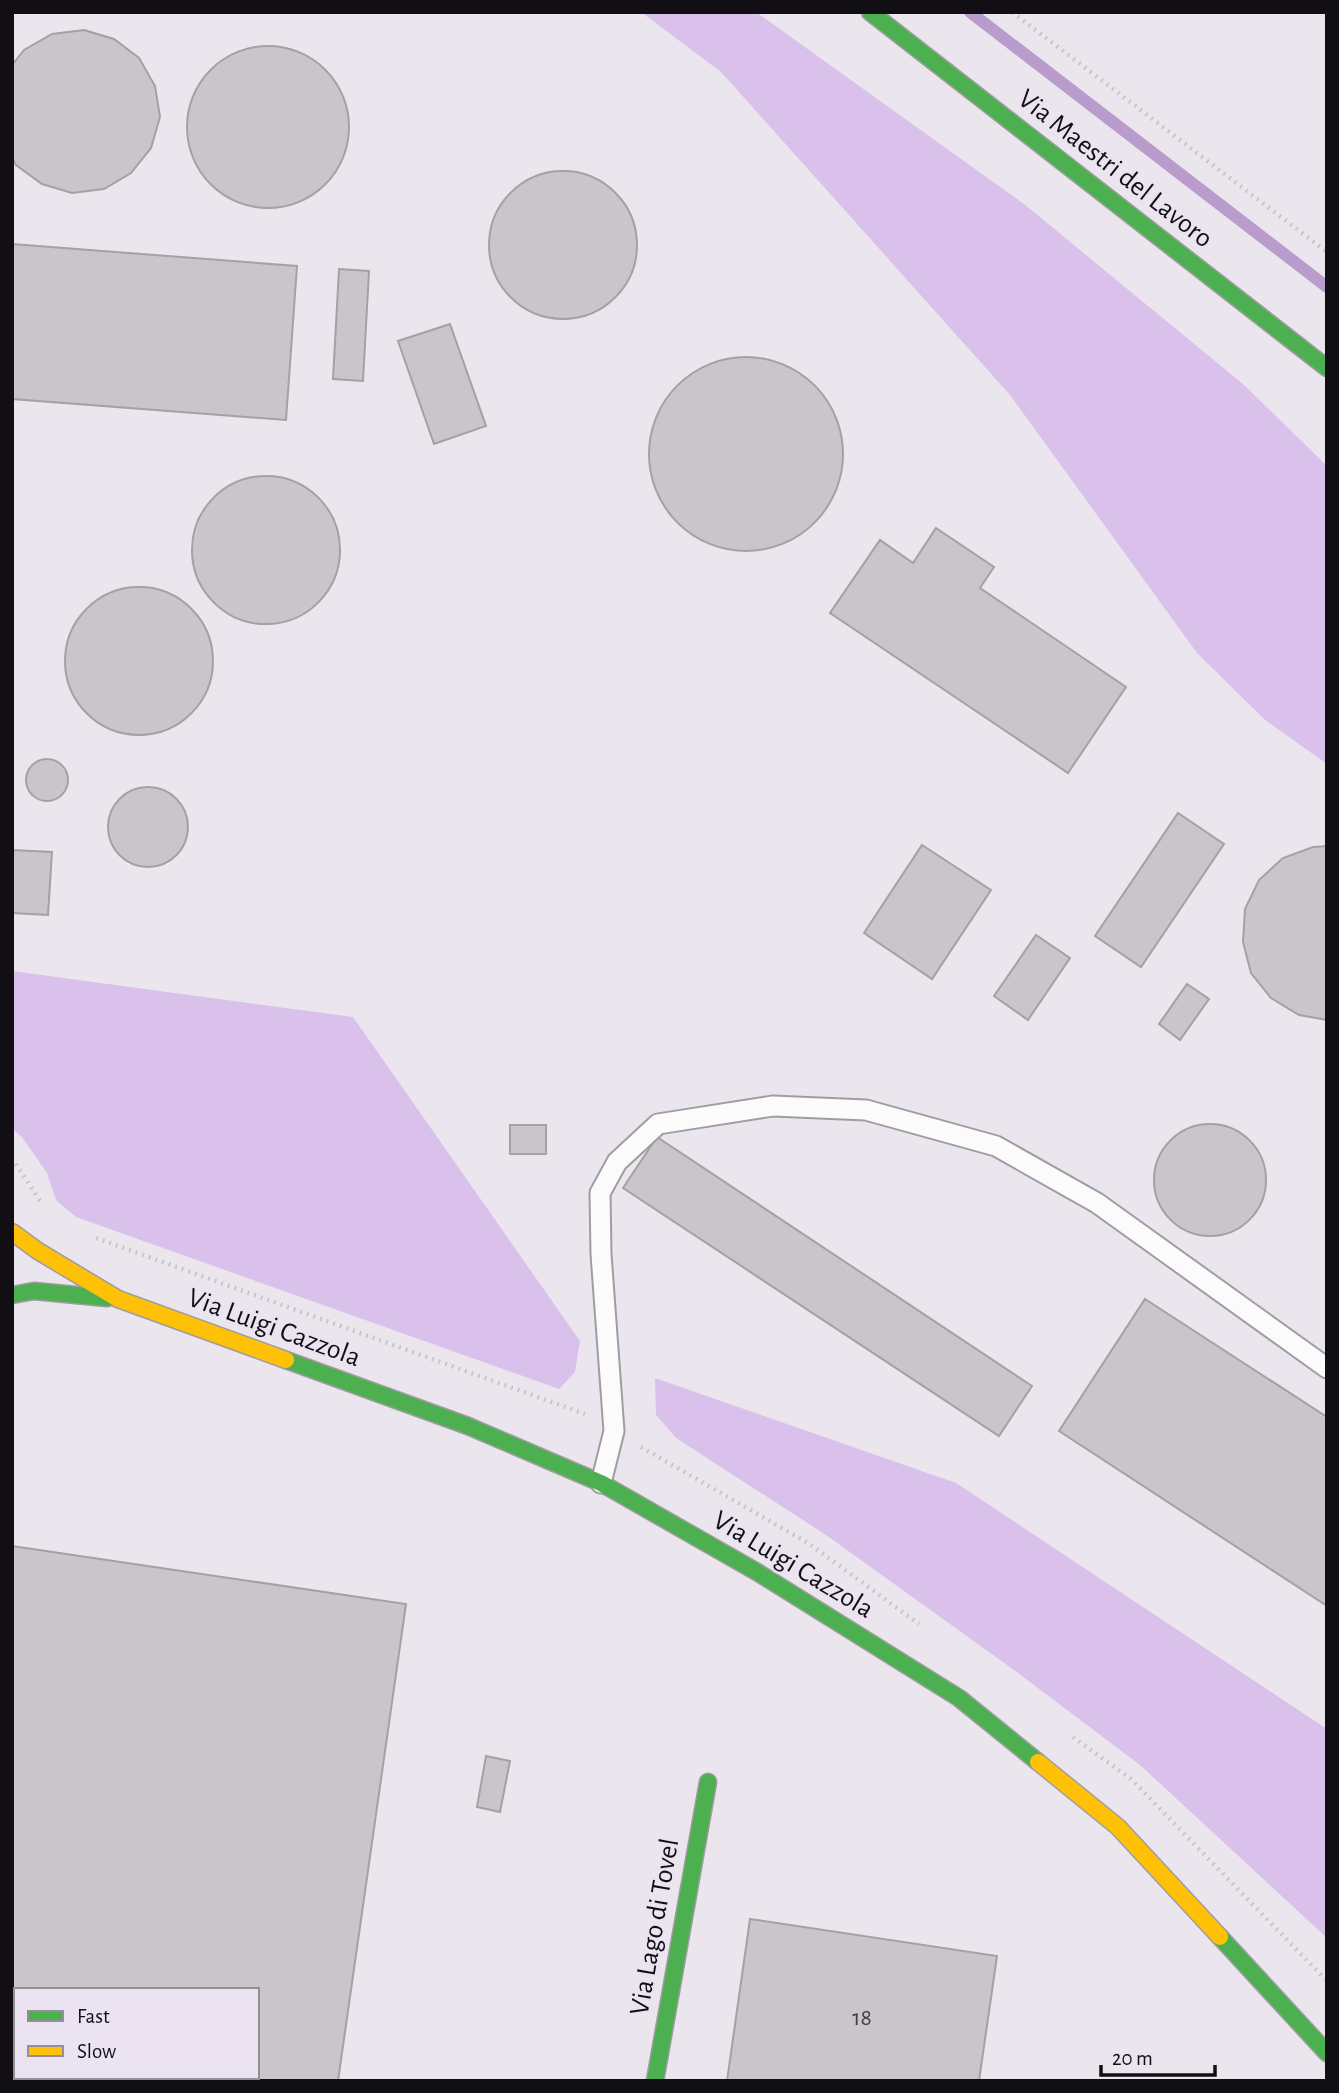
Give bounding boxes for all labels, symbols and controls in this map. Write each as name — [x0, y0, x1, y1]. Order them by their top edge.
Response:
street label: Via Maestri del Lavoro — [1012, 85, 1218, 253]
street label: Via Luigi Cazzola — [184, 1284, 364, 1372]
street label: Via Luigi Cazzola — [708, 1506, 878, 1624]
street label: Via Lago di Tovel — [626, 1836, 684, 2018]
legend — [14, 1988, 259, 2079]
text: Fast — [77, 2006, 110, 2027]
house number: 18 — [852, 2006, 872, 2030]
scale bar — [1101, 2034, 1215, 2078]
text: Slow — [77, 2041, 116, 2062]
text: 20 m — [1112, 2048, 1153, 2069]

